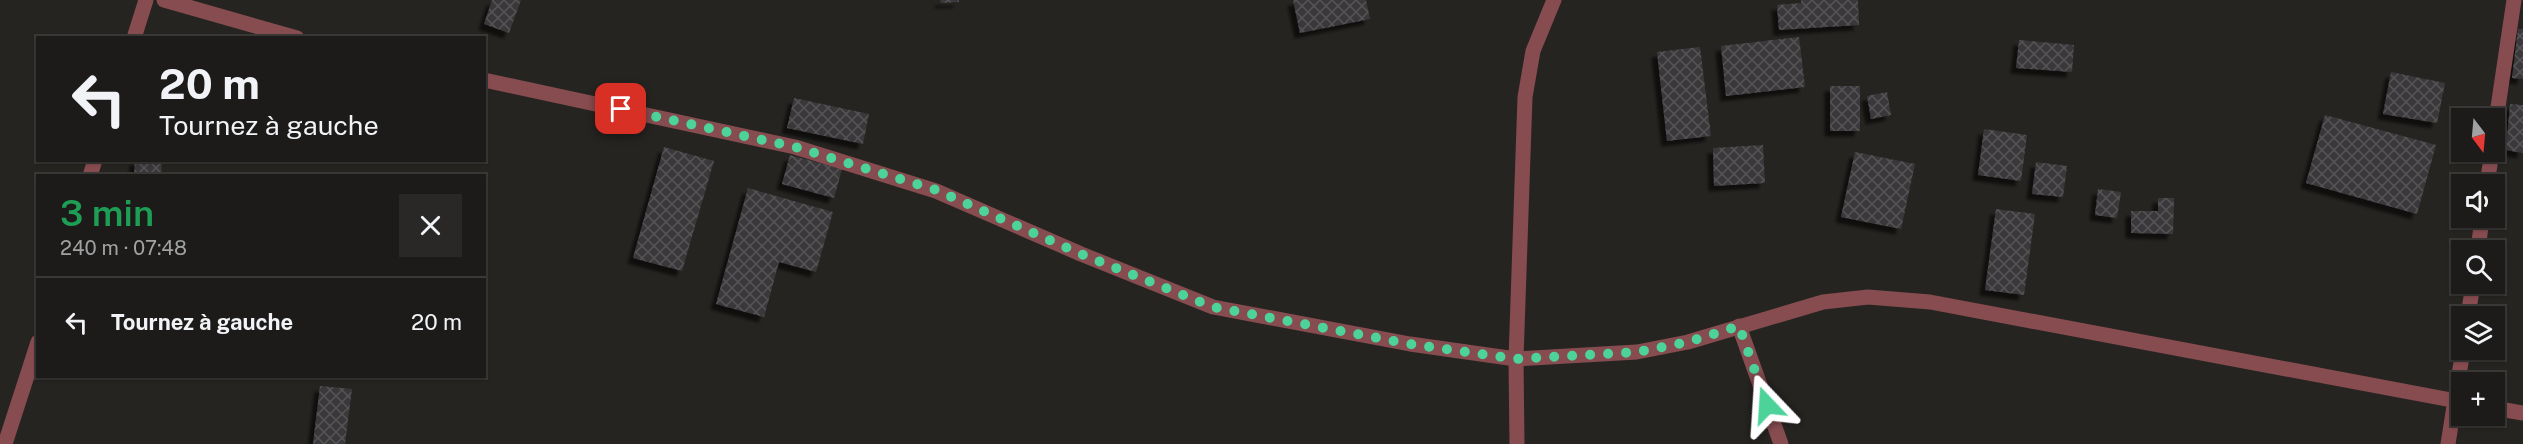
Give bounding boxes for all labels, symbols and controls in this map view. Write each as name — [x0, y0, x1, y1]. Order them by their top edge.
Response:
text: 20 m — [159, 59, 260, 108]
icon: left — [60, 60, 138, 138]
pin — [595, 83, 646, 134]
icon: arrive — [604, 92, 637, 125]
north arrow — [2451, 108, 2505, 162]
map controls — [2451, 108, 2505, 426]
text: Tournez à gauche — [159, 109, 379, 141]
button: sound — [2451, 174, 2505, 228]
text: 3 min — [60, 192, 154, 234]
button: close — [399, 194, 462, 257]
text: 240 m · 07:48 — [60, 236, 187, 260]
button: search — [2451, 240, 2505, 294]
icon: left — [60, 306, 93, 339]
button: layers — [2451, 306, 2505, 360]
text: Tournez à gauche — [111, 309, 293, 335]
text: 20 m — [411, 309, 462, 335]
button: + — [2451, 372, 2505, 426]
position arrow — [1735, 373, 1799, 437]

